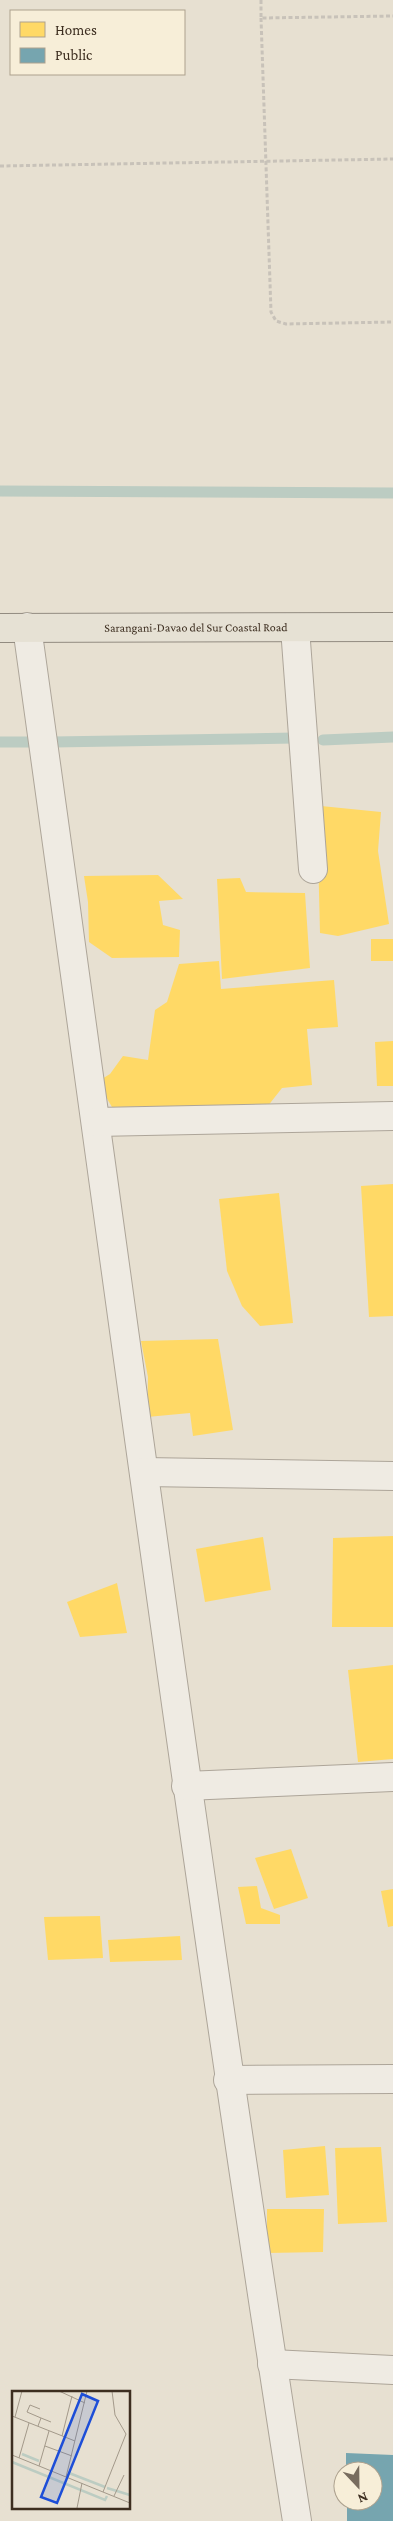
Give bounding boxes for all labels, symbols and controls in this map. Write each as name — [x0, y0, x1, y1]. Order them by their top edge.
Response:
legend — [10, 10, 185, 75]
text: Homes — [55, 22, 97, 38]
text: Public — [55, 47, 93, 63]
street label: Sarangani-Davao del Sur Coastal Road — [104, 620, 288, 635]
inset map — [12, 2391, 130, 2508]
north arrow — [333, 2461, 383, 2511]
text: N — [355, 2489, 370, 2507]

